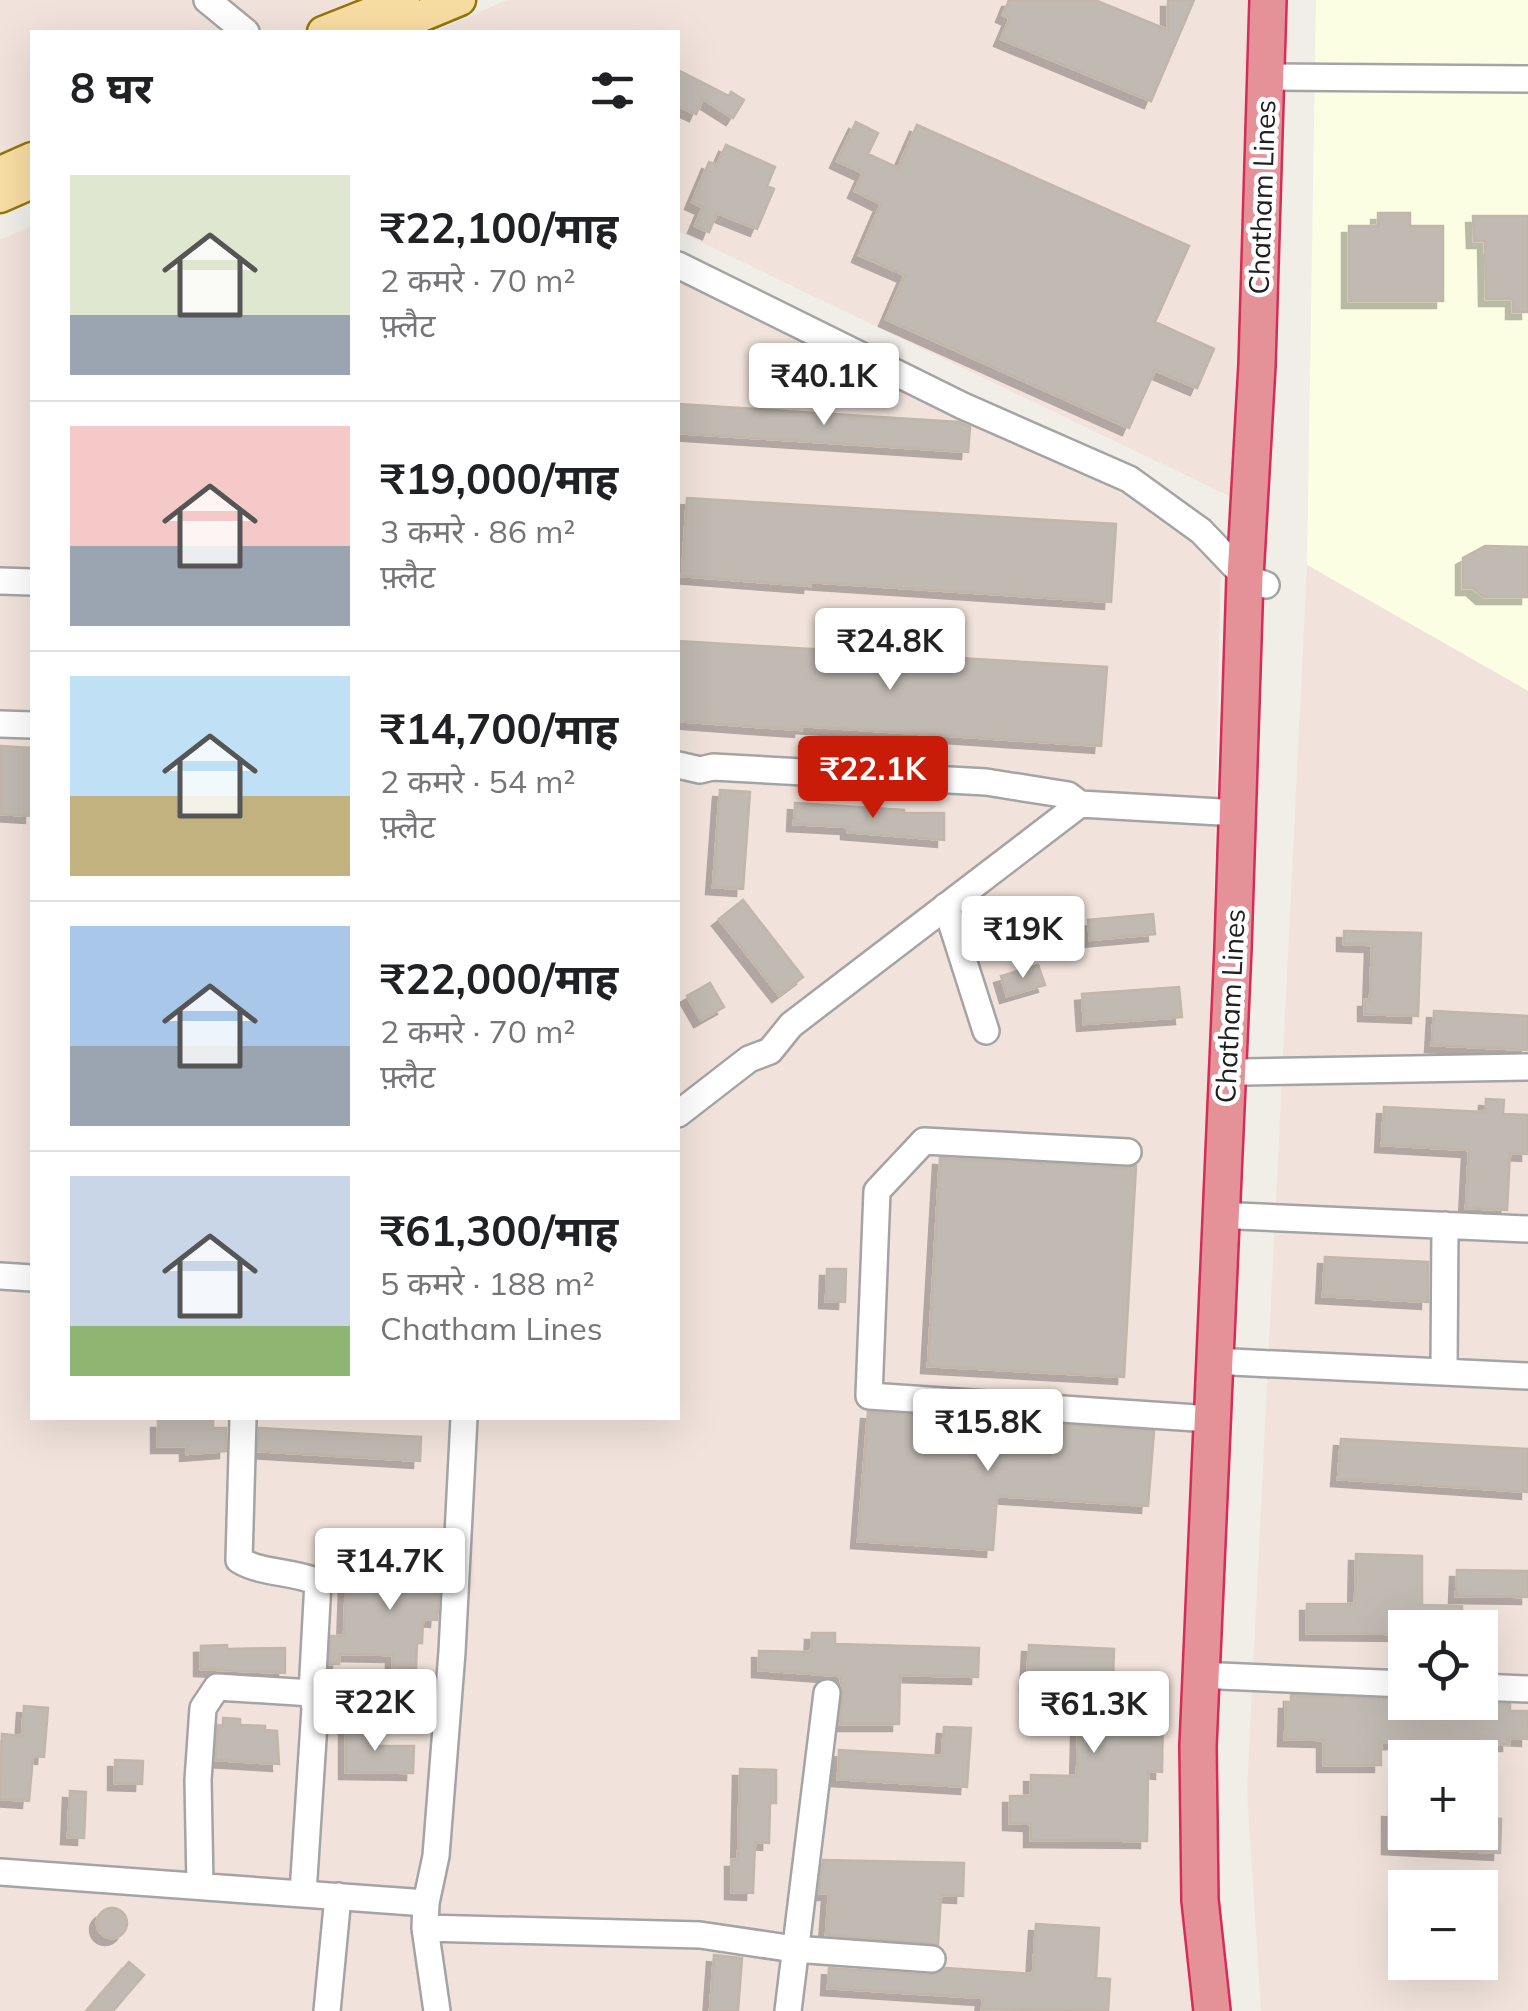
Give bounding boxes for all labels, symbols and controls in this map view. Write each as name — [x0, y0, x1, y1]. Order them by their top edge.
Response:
text: 8 घर — [70, 61, 152, 114]
icon: filters — [585, 63, 640, 118]
street label: Chatham Lines — [1241, 99, 1282, 295]
text: ₹22,100/माह — [380, 201, 618, 254]
icon: home — [150, 215, 270, 335]
text: 2 कमरे · 70 m² — [380, 260, 575, 300]
text: फ़्लैट — [380, 305, 435, 345]
pin: ₹40.1K — [743, 343, 905, 428]
text: ₹40.1K — [771, 355, 877, 395]
text: ₹19,000/माह — [380, 452, 618, 505]
icon: home — [150, 466, 270, 586]
text: 3 कमरे · 86 m² — [380, 511, 575, 551]
text: फ़्लैट — [380, 556, 435, 596]
pin: ₹24.8K — [809, 608, 971, 693]
text: ₹24.8K — [837, 620, 943, 660]
text: ₹14,700/माह — [380, 702, 618, 755]
icon: home — [150, 716, 270, 836]
pin: ₹22.1K — [792, 736, 954, 821]
text: ₹22.1K — [820, 748, 926, 788]
text: 2 कमरे · 54 m² — [380, 761, 575, 801]
text: फ़्लैट — [380, 806, 435, 846]
pin: ₹19K — [964, 896, 1082, 981]
text: ₹19K — [984, 908, 1062, 948]
street label: Chatham Lines — [1207, 908, 1252, 1104]
text: ₹22,000/माह — [380, 952, 618, 1005]
icon: home — [150, 966, 270, 1086]
text: 2 कमरे · 70 m² — [380, 1011, 575, 1051]
text: फ़्लैट — [380, 1056, 435, 1096]
text: ₹61,300/माह — [380, 1204, 618, 1257]
icon: home — [150, 1216, 270, 1336]
text: 5 कमरे · 188 m² — [380, 1263, 595, 1303]
text: Chatham Lines — [380, 1308, 603, 1348]
pin: ₹15.8K — [907, 1389, 1069, 1474]
text: ₹15.8K — [935, 1401, 1041, 1441]
pin: ₹14.7K — [309, 1528, 471, 1613]
text: ₹14.7K — [337, 1540, 443, 1580]
map controls — [1388, 1610, 1498, 1980]
button: locate — [1388, 1610, 1498, 1720]
pin: ₹22K — [316, 1669, 434, 1754]
pin: ₹61.3K — [1013, 1671, 1175, 1756]
text: ₹22K — [336, 1681, 414, 1721]
text: ₹61.3K — [1041, 1683, 1147, 1723]
button: + — [1388, 1740, 1498, 1850]
button: − — [1388, 1870, 1498, 1980]

